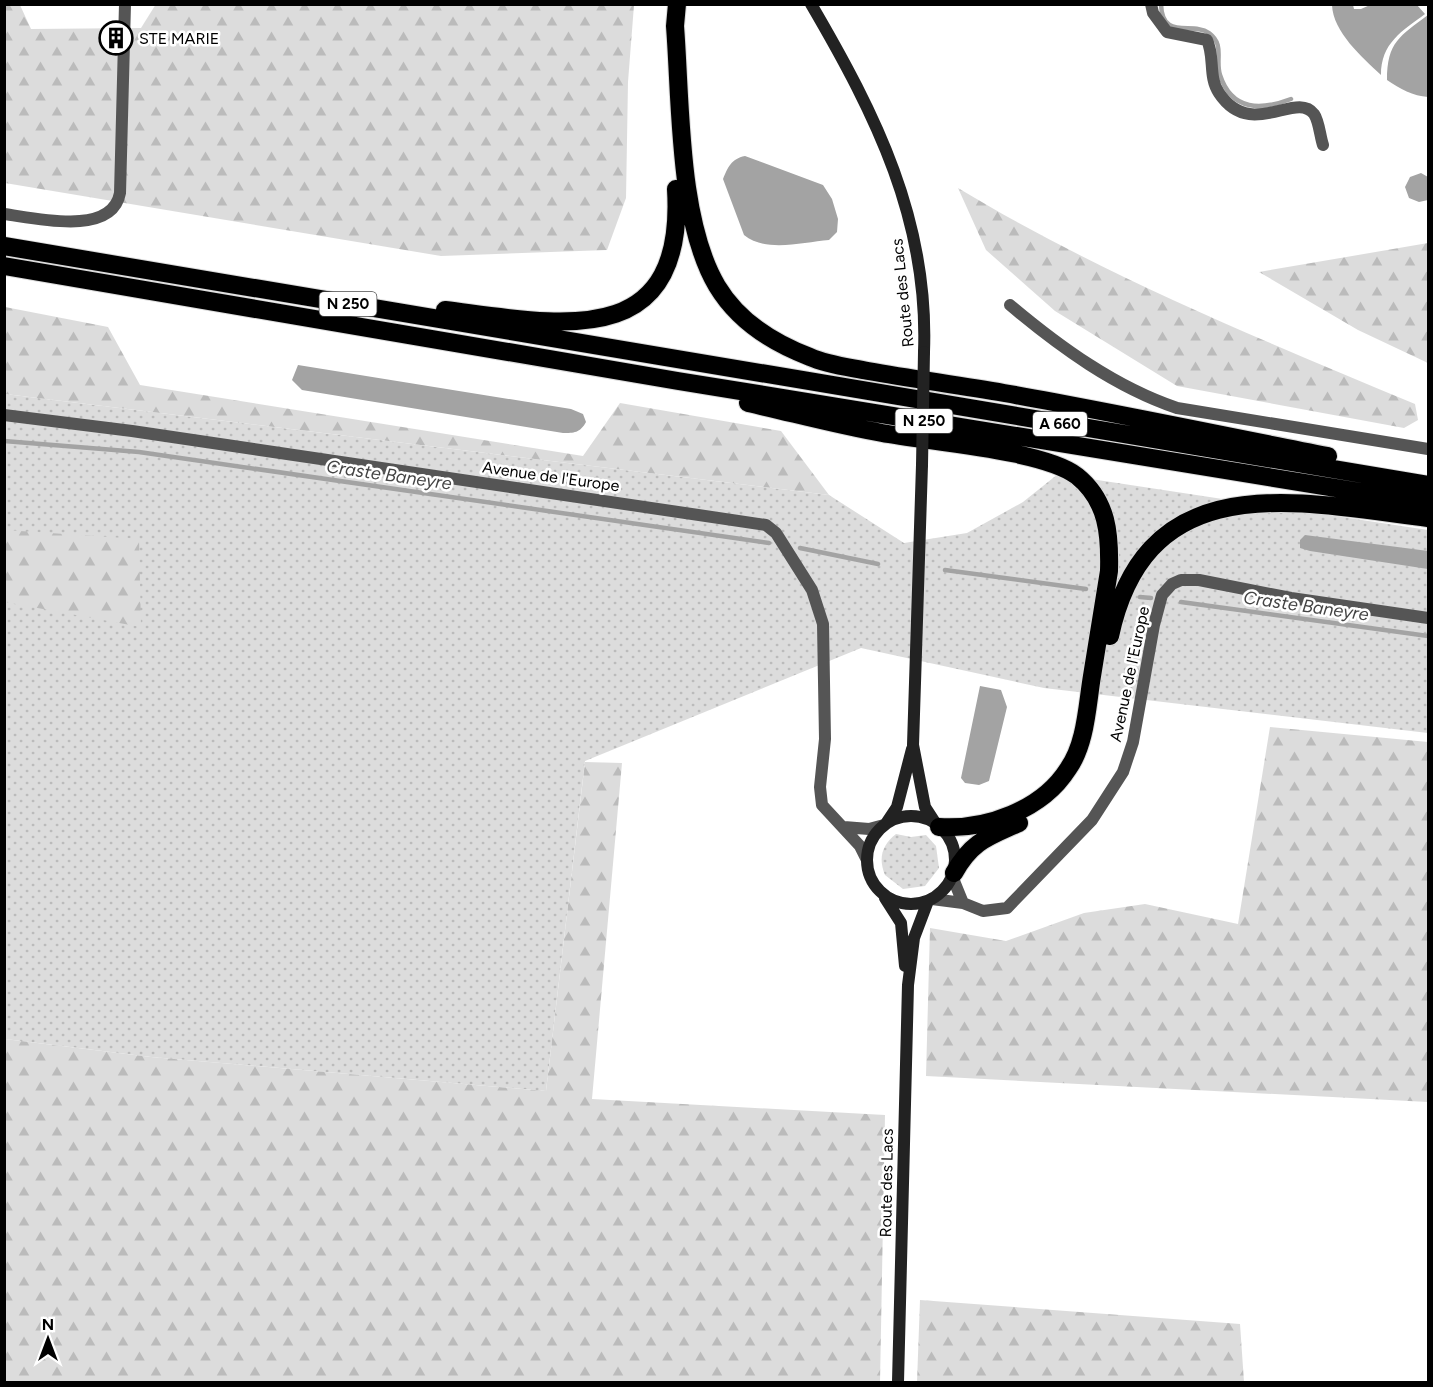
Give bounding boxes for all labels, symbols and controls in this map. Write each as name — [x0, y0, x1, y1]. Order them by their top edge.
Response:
building icon: STE MARIE — [98, 20, 134, 56]
place label: STE MARIE — [139, 29, 219, 48]
street label: Route des Lacs — [887, 238, 918, 348]
road number: N 250 — [320, 292, 376, 316]
road number: N 250 — [896, 409, 952, 433]
road number: A 660 — [1033, 412, 1087, 436]
water label: Craste Baneyre — [325, 455, 453, 495]
street label: Avenue de l'Europe — [481, 457, 621, 496]
water label: Craste Baneyre — [1242, 586, 1370, 626]
street label: Avenue de l'Europe — [1106, 604, 1153, 744]
street label: Route des Lacs — [876, 1128, 897, 1238]
north arrow — [18, 1309, 78, 1369]
text: N — [42, 1315, 54, 1334]

